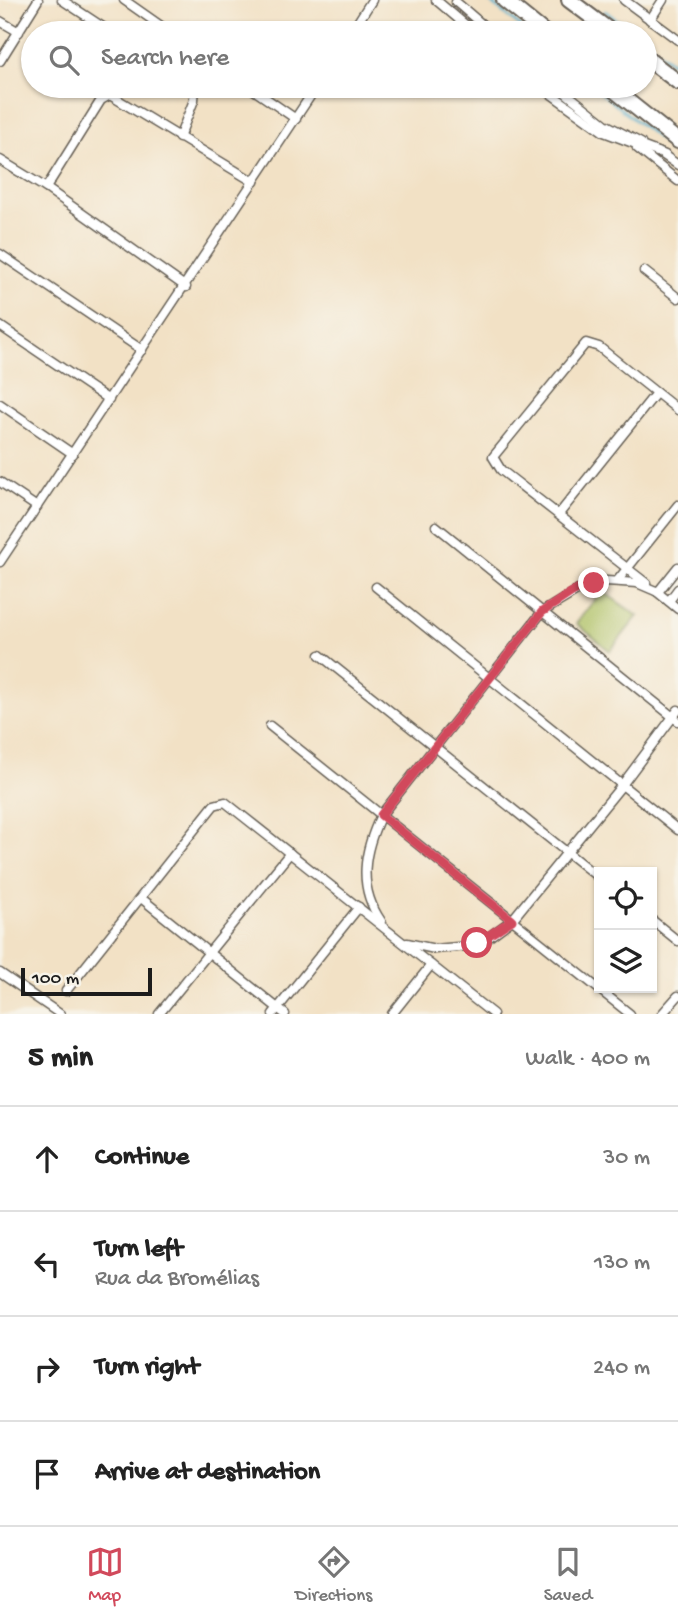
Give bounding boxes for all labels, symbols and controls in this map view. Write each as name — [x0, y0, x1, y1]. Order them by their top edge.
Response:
search box — [21, 21, 657, 98]
icon: search — [45, 41, 83, 79]
text: Search here — [101, 44, 229, 75]
route end — [578, 567, 609, 598]
map controls — [594, 867, 657, 993]
button: locate — [594, 867, 657, 930]
route start — [461, 927, 492, 958]
button: layers — [594, 930, 657, 993]
scale bar — [21, 965, 152, 997]
text: 100 m — [32, 968, 79, 991]
text: 5 min — [28, 1042, 93, 1077]
text: Walk · 400 m — [525, 1046, 650, 1073]
icon: ahead — [28, 1140, 66, 1178]
text: Continue — [95, 1143, 189, 1174]
text: 30 m — [603, 1145, 650, 1172]
text: Turn left — [95, 1235, 183, 1266]
icon: left — [28, 1245, 66, 1283]
text: 130 m — [594, 1250, 650, 1277]
text: Rua da Bromélias — [95, 1266, 259, 1293]
icon: right — [28, 1350, 66, 1388]
text: Turn right — [95, 1353, 199, 1384]
text: 240 m — [593, 1355, 650, 1382]
icon: arrive — [28, 1455, 66, 1493]
text: Arrive at destination — [95, 1458, 320, 1489]
tab: Map — [86, 1543, 124, 1608]
tab: Directions — [295, 1543, 372, 1608]
tab: Saved — [544, 1543, 592, 1608]

